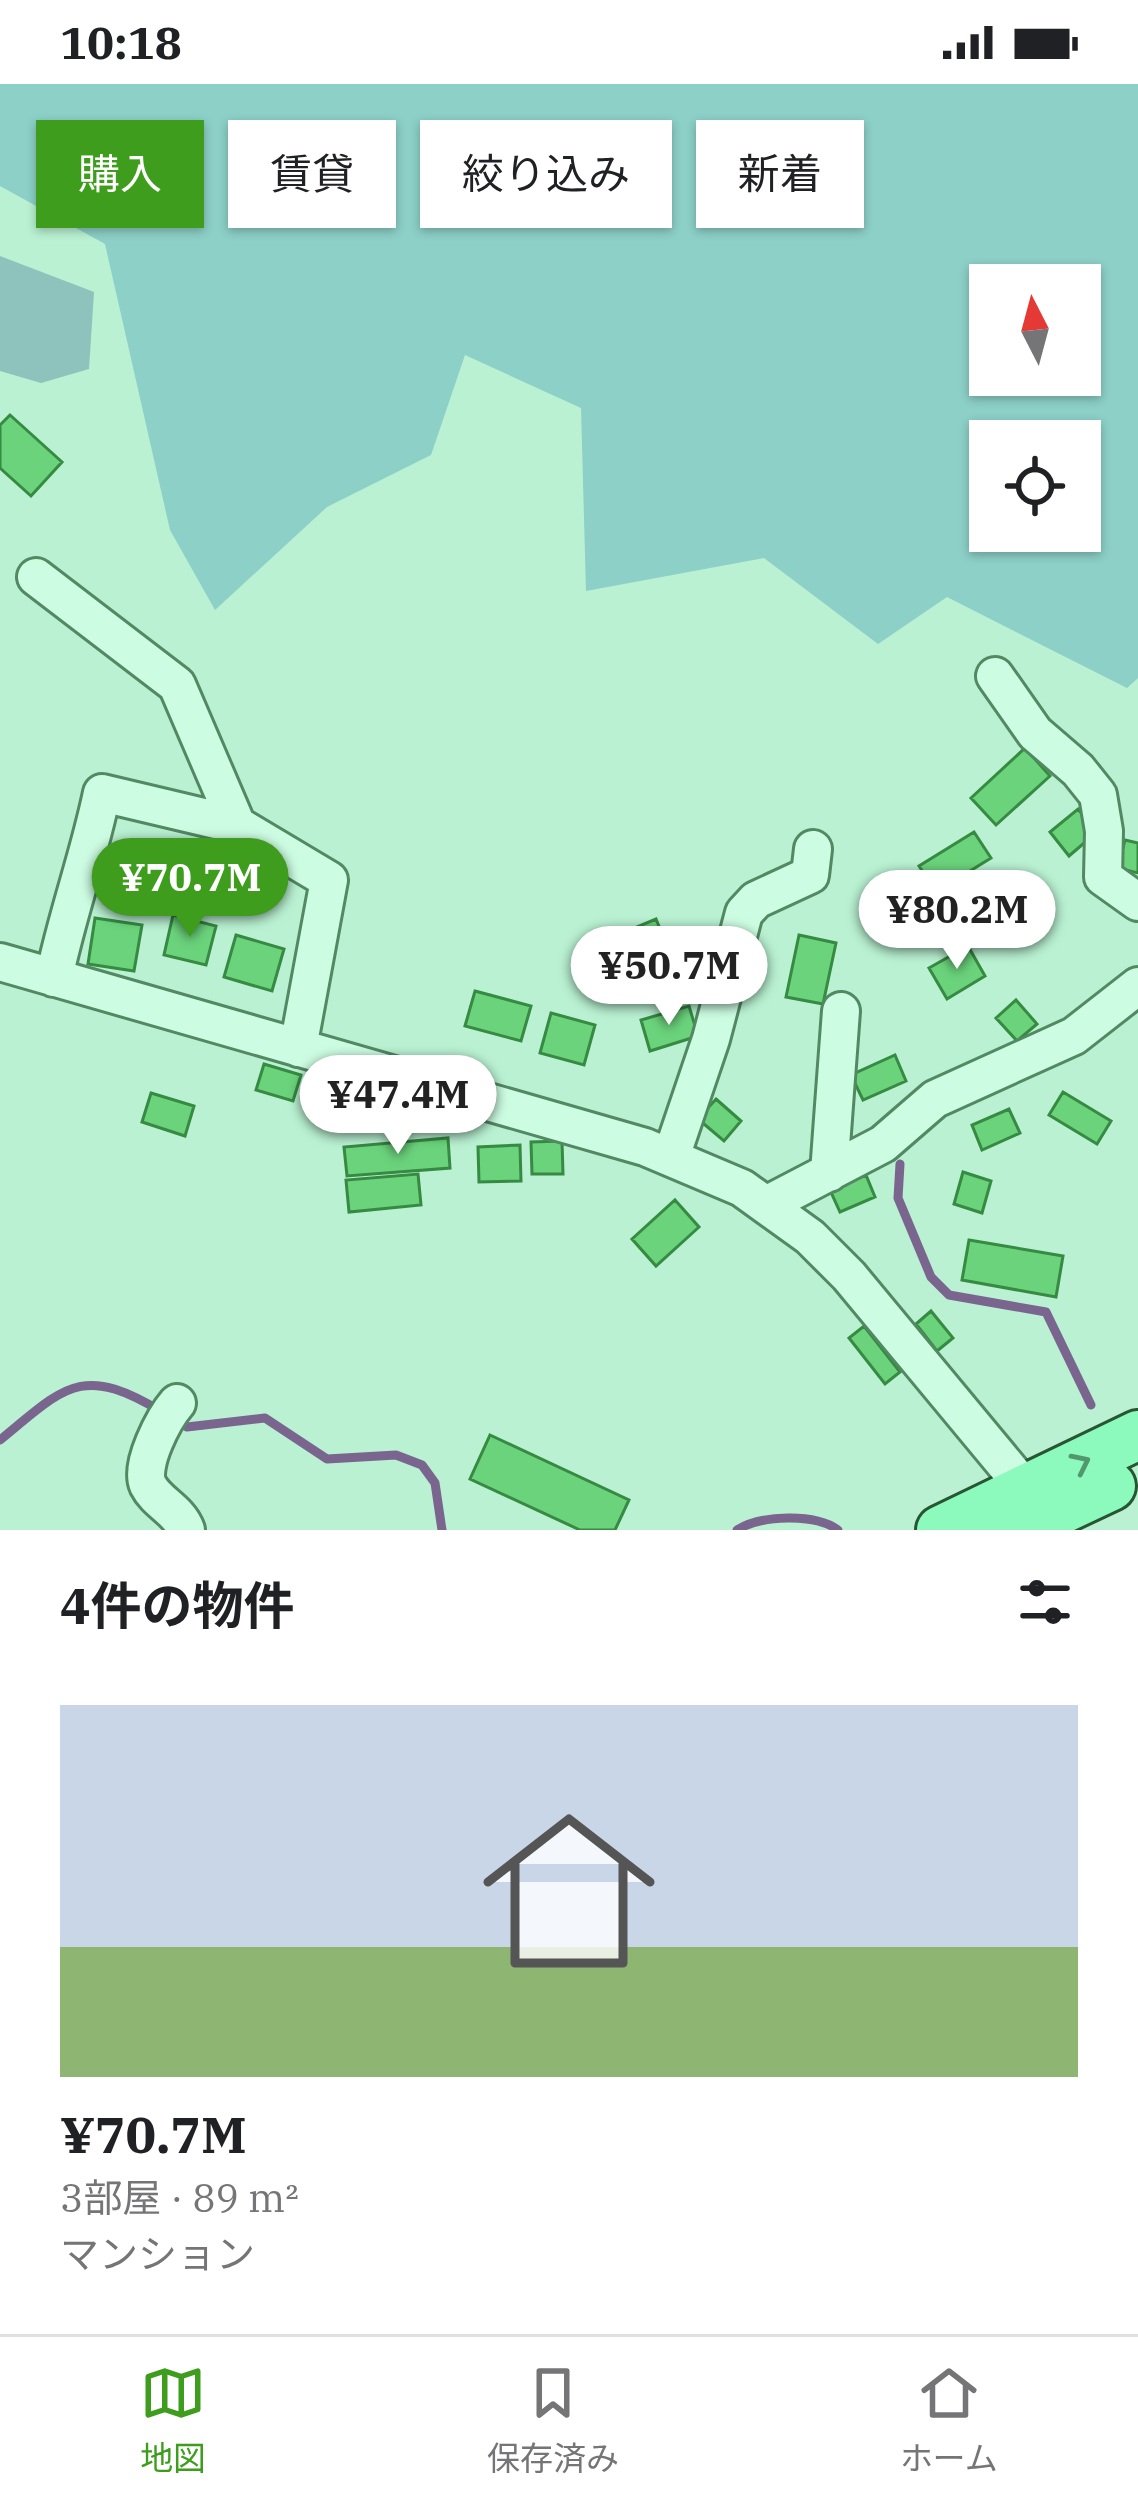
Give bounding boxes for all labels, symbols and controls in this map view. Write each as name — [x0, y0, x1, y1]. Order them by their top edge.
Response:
text: 10:18 — [60, 13, 182, 71]
chip: 購入 — [36, 120, 204, 228]
chip: 賃貸 — [228, 120, 396, 228]
chip: 絞り込み — [420, 120, 672, 228]
chip: 新着 — [696, 120, 864, 228]
north arrow — [969, 264, 1101, 396]
map controls — [969, 264, 1101, 552]
button: locate — [969, 420, 1101, 552]
pin: ¥70.7M — [92, 838, 288, 940]
text: ¥70.7M — [119, 851, 261, 902]
pin: ¥80.2M — [859, 870, 1055, 972]
text: ¥80.2M — [886, 883, 1028, 934]
pin: ¥50.7M — [571, 926, 767, 1028]
text: ¥50.7M — [598, 939, 740, 990]
pin: ¥47.4M — [300, 1055, 496, 1157]
text: ¥47.4M — [327, 1068, 469, 1119]
one-way arrow — [1069, 1454, 1090, 1477]
icon: filters — [1012, 1569, 1078, 1635]
text: 4件の物件 — [60, 1572, 295, 1638]
icon: home — [461, 1783, 677, 1999]
text: ¥70.7M — [60, 2101, 247, 2167]
text: 3部屋 · 89 m² — [60, 2172, 299, 2223]
text: マンション — [60, 2228, 255, 2279]
tab: 地図 — [140, 2360, 206, 2480]
tab: 保存済み — [487, 2360, 619, 2480]
tab: ホーム — [900, 2360, 998, 2480]

